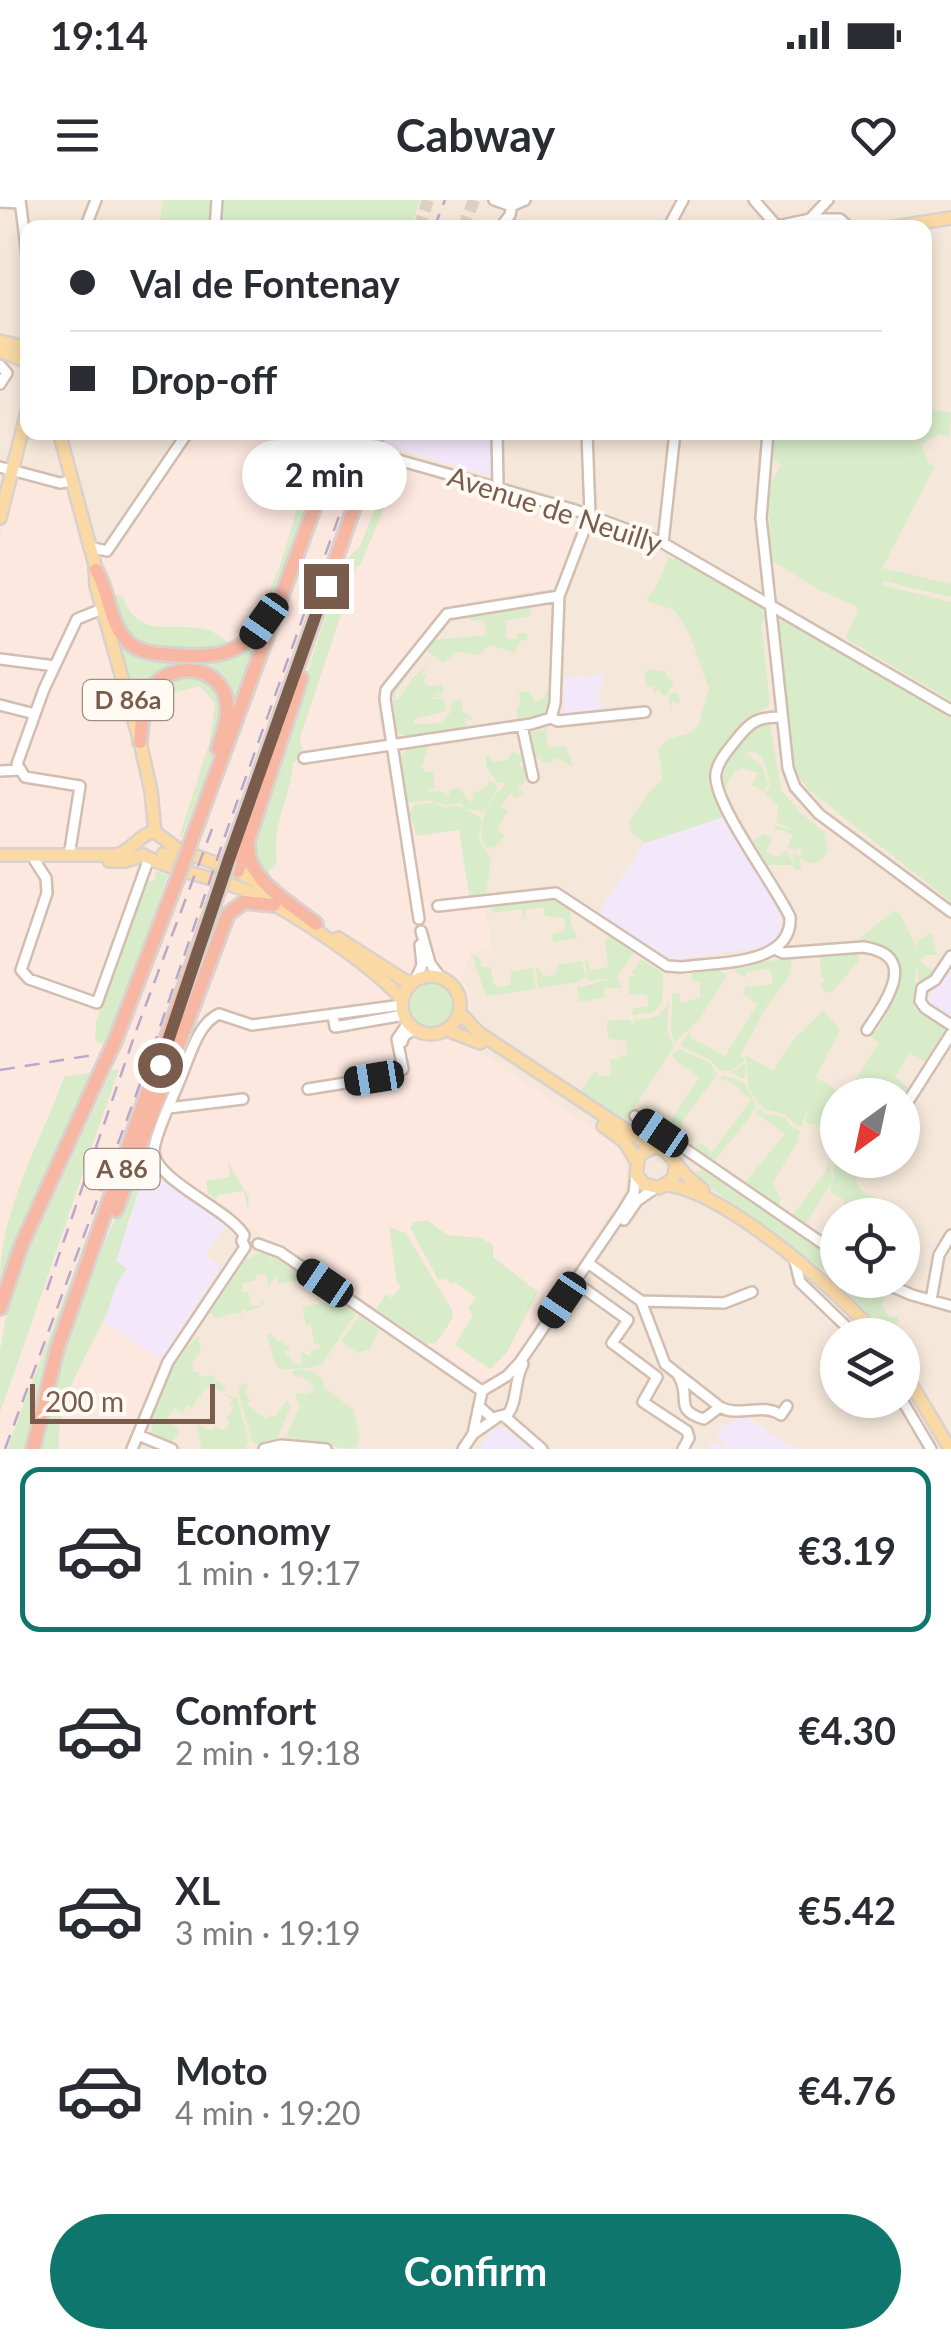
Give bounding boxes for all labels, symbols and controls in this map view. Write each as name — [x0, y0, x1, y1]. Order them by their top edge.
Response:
text: 19:14 — [50, 12, 148, 58]
icon: menu — [50, 108, 105, 163]
text: Cabway — [396, 108, 555, 162]
icon: heart — [846, 108, 901, 163]
text: Val de Fontenay — [130, 260, 400, 306]
text: Drop-off — [130, 356, 277, 402]
callout: 2 min — [244, 441, 408, 511]
text: 2 min — [285, 455, 364, 494]
street label: Avenue de Neuilly — [444, 458, 667, 560]
route end — [304, 564, 349, 609]
car — [235, 588, 293, 654]
road number: D 86a — [83, 680, 173, 720]
route start — [138, 1043, 183, 1088]
car — [342, 1058, 406, 1098]
north arrow — [820, 1078, 920, 1178]
map controls — [820, 1078, 920, 1418]
car — [627, 1104, 693, 1162]
road number: A 86 — [84, 1149, 160, 1189]
button: locate — [820, 1198, 920, 1298]
car — [292, 1254, 358, 1312]
car — [533, 1267, 591, 1333]
button: layers — [820, 1318, 920, 1418]
scale bar — [30, 1379, 215, 1424]
text: 200 m — [45, 1384, 124, 1418]
icon: car — [55, 1505, 145, 1595]
text: Economy — [175, 1507, 330, 1553]
text: €3.19 — [799, 1527, 896, 1573]
text: 1 min · 19:17 — [175, 1553, 361, 1592]
icon: car — [55, 1685, 145, 1775]
text: Comfort — [175, 1687, 316, 1733]
text: €4.30 — [799, 1707, 896, 1753]
text: 2 min · 19:18 — [175, 1733, 361, 1772]
icon: car — [55, 1865, 145, 1955]
text: XL — [175, 1867, 220, 1913]
text: €5.42 — [799, 1887, 896, 1933]
text: 3 min · 19:19 — [175, 1913, 361, 1952]
icon: car — [55, 2045, 145, 2135]
text: Moto — [175, 2047, 268, 2093]
text: €4.76 — [799, 2067, 896, 2113]
text: 4 min · 19:20 — [175, 2093, 361, 2132]
button: Confirm — [50, 2214, 901, 2329]

